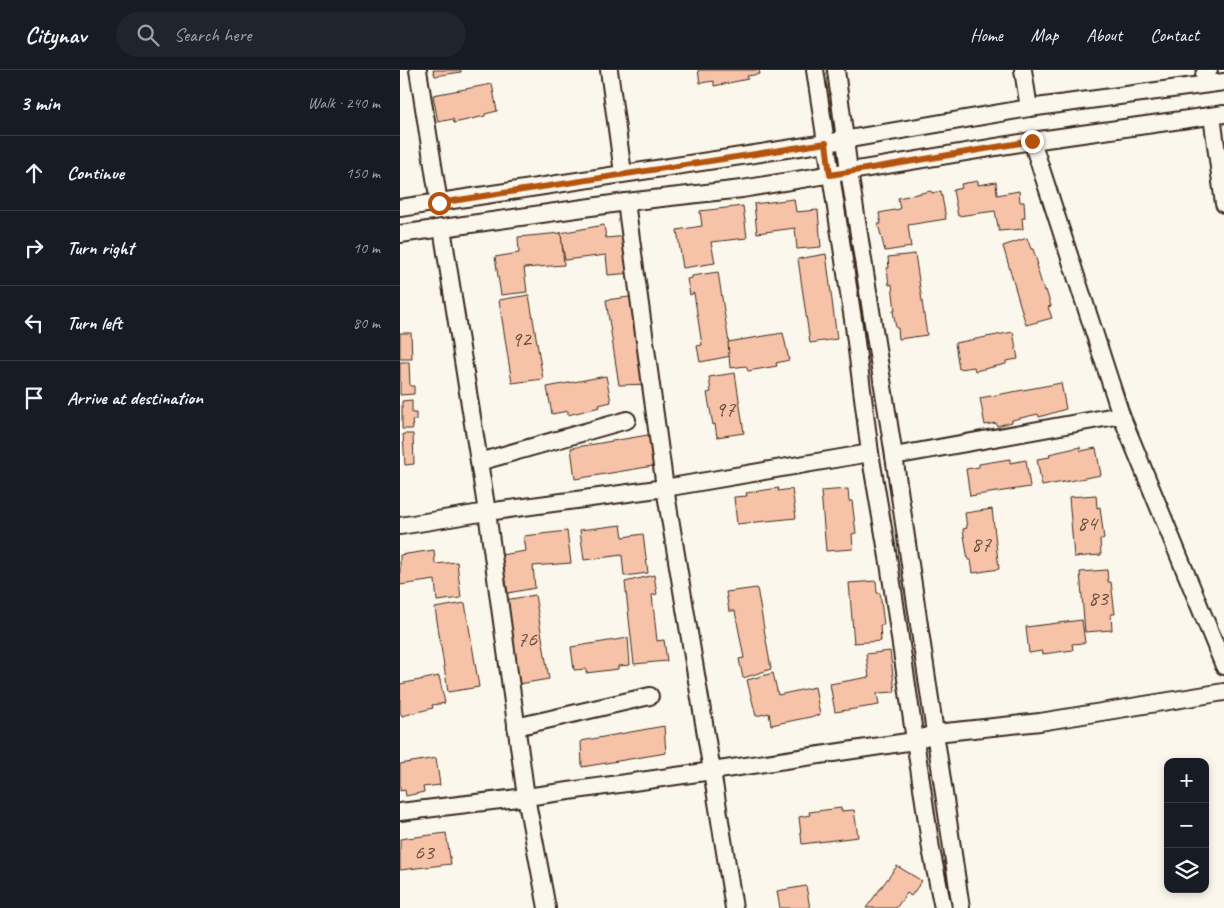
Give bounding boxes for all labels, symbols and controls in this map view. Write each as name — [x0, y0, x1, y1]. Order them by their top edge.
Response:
search box — [116, 12, 466, 57]
text: Citynav — [25, 20, 86, 50]
icon: search — [134, 21, 162, 49]
text: Search here — [174, 23, 251, 47]
text: Home — [970, 24, 1003, 46]
text: Map — [1031, 24, 1058, 46]
text: About — [1086, 24, 1122, 46]
text: Contact — [1150, 24, 1199, 46]
text: 3 min — [20, 90, 60, 116]
text: Walk · 240 m — [308, 93, 380, 113]
route end — [1021, 130, 1044, 153]
icon: ahead — [20, 159, 48, 187]
text: Continue — [67, 161, 124, 185]
text: 150 m — [346, 163, 380, 183]
route start — [428, 192, 451, 215]
icon: right — [20, 234, 48, 262]
text: Turn right — [67, 236, 134, 260]
text: 10 m — [353, 238, 380, 258]
icon: left — [20, 309, 48, 337]
text: Turn left — [67, 311, 122, 335]
text: 80 m — [353, 313, 380, 333]
house number: 92 — [511, 325, 533, 353]
icon: arrive — [20, 384, 48, 412]
text: Arrive at destination — [67, 386, 203, 410]
house number: 97 — [715, 395, 736, 423]
house number: 84 — [1077, 509, 1099, 537]
house number: 87 — [971, 530, 992, 558]
house number: 83 — [1088, 584, 1110, 612]
house number: 76 — [517, 625, 538, 653]
map controls — [1164, 758, 1209, 893]
button: + — [1164, 758, 1209, 803]
button: − — [1164, 803, 1209, 848]
house number: 63 — [414, 838, 436, 866]
button: layers — [1164, 848, 1209, 893]

